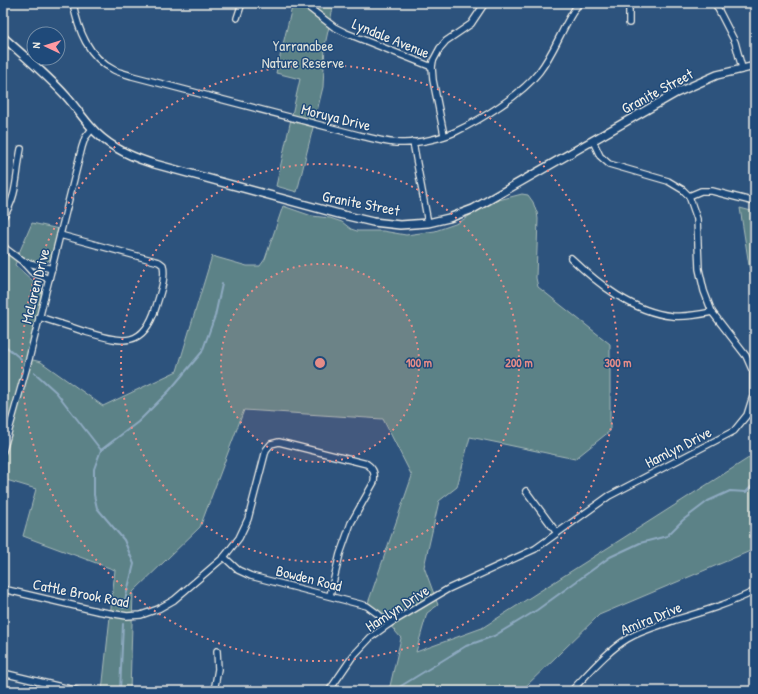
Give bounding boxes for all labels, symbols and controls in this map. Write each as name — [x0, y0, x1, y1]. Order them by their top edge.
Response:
street label: Lyndale Avenue — [349, 13, 433, 63]
north arrow — [26, 26, 66, 66]
park label: Yarranabee Nature Reserve — [262, 35, 344, 73]
text: N — [29, 42, 43, 49]
street label: Granite Street — [617, 63, 697, 119]
street label: Moruya Drive — [299, 98, 373, 136]
street label: Granite Street — [320, 185, 402, 221]
street label: McLaren Drive — [16, 246, 54, 326]
text: 100 m — [406, 354, 432, 371]
text: 200 m — [505, 354, 533, 371]
text: 300 m — [604, 354, 632, 371]
centre of rings — [313, 356, 327, 370]
street label: Hamlyn Drive — [641, 421, 715, 473]
street label: Bowden Road — [274, 560, 344, 596]
street label: Cattle Brook Road — [31, 573, 131, 613]
street label: Hamlyn Drive — [361, 580, 433, 636]
street label: Amira Drive — [617, 596, 685, 640]

